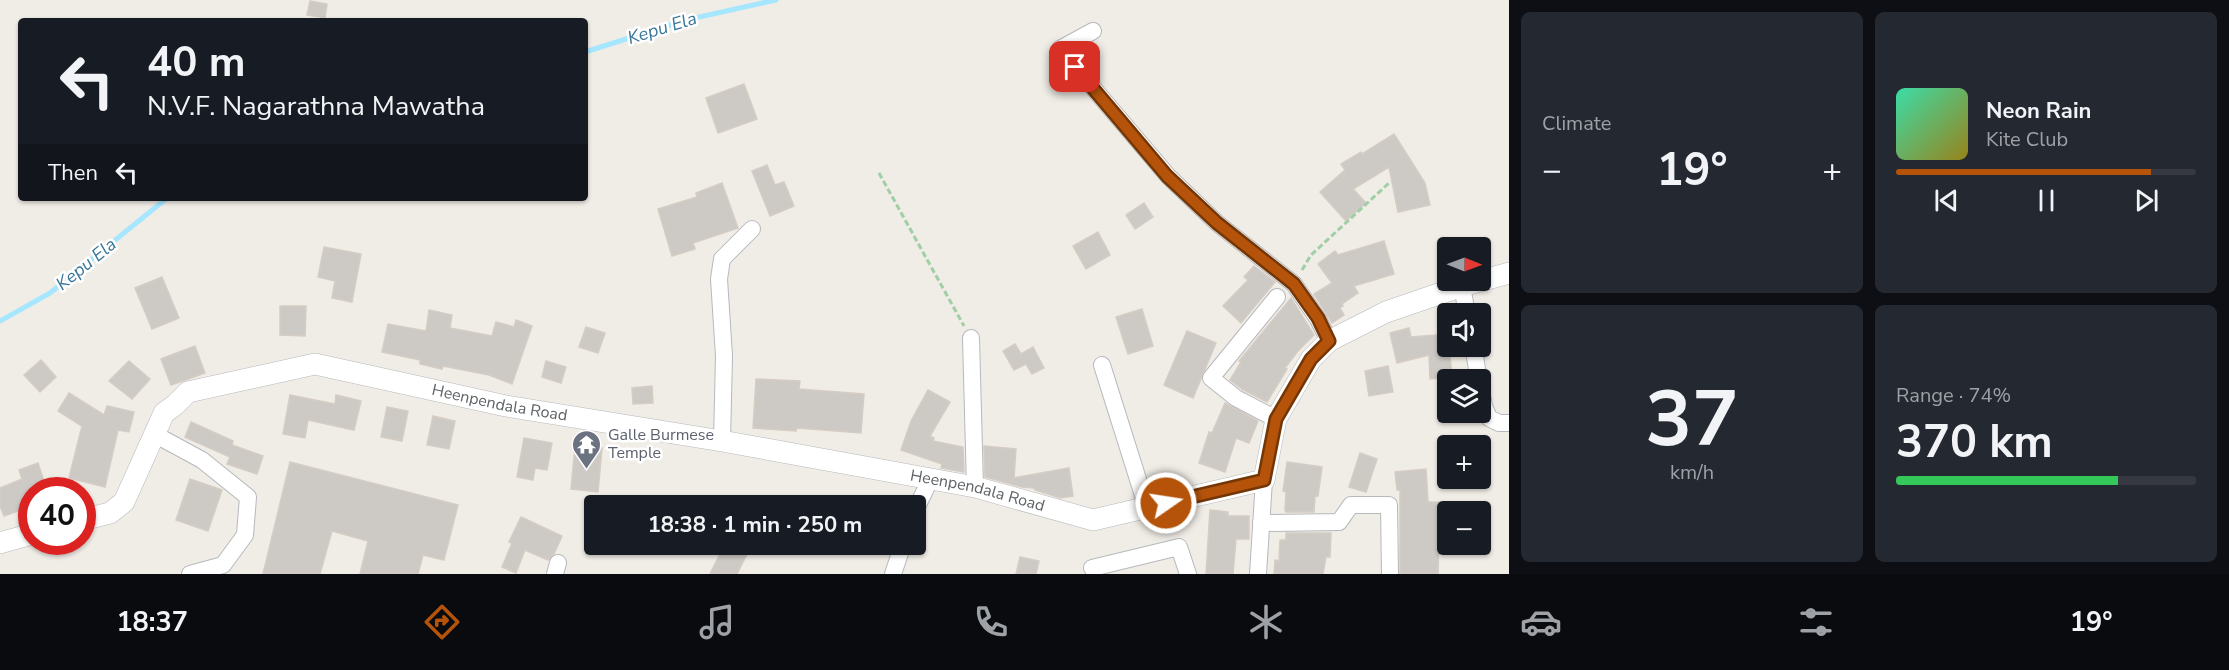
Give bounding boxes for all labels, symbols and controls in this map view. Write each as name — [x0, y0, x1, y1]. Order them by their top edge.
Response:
water label: Kepu Ela — [624, 6, 700, 50]
text: 40 m — [147, 34, 246, 91]
pin — [1049, 41, 1100, 92]
icon: left — [48, 42, 126, 120]
icon: arrive — [1058, 50, 1091, 83]
text: N.V.F. Nagarathna Mawatha — [147, 88, 485, 125]
text: Neon Rain — [1986, 96, 2091, 126]
text: Climate — [1542, 110, 1611, 137]
text: Kite Club — [1986, 126, 2068, 153]
text: 19° — [1656, 140, 1728, 201]
text: − — [1542, 148, 1562, 193]
text: + — [1822, 148, 1842, 193]
icon: left — [110, 156, 143, 189]
text: Then — [48, 158, 98, 188]
icon: previous — [1930, 184, 1963, 217]
icon: pause — [2030, 184, 2063, 217]
icon: next — [2130, 184, 2163, 217]
water label: Kepu Ela — [51, 232, 121, 296]
north arrow — [1437, 237, 1491, 291]
map controls — [1437, 237, 1491, 555]
button: sound — [1437, 303, 1491, 357]
text: 37 — [1645, 366, 1739, 473]
button: layers — [1437, 369, 1491, 423]
street label: Heenpendala Road — [430, 379, 569, 427]
text: Range · 74% — [1896, 382, 2011, 409]
text: 370 km — [1896, 412, 2053, 473]
place label: Galle Burmese Temple — [608, 424, 714, 464]
temple icon: Galle Burmese Temple — [571, 428, 603, 470]
button: + — [1437, 435, 1491, 489]
text: km/h — [1670, 459, 1714, 486]
street label: Heenpendala Road — [908, 464, 1047, 517]
position arrow — [1134, 471, 1198, 535]
speed limit sign: 40 — [18, 477, 96, 555]
button: − — [1437, 501, 1491, 555]
text: 18:38 · 1 min · 250 m — [648, 510, 862, 540]
icon: directions — [421, 601, 463, 643]
icon: music — [696, 601, 738, 643]
icon: phone — [970, 601, 1012, 643]
icon: climate — [1245, 601, 1287, 643]
icon: car — [1520, 601, 1562, 643]
icon: filters — [1795, 601, 1837, 643]
text: 18:37 — [116, 604, 188, 641]
text: 19° — [2070, 604, 2112, 641]

